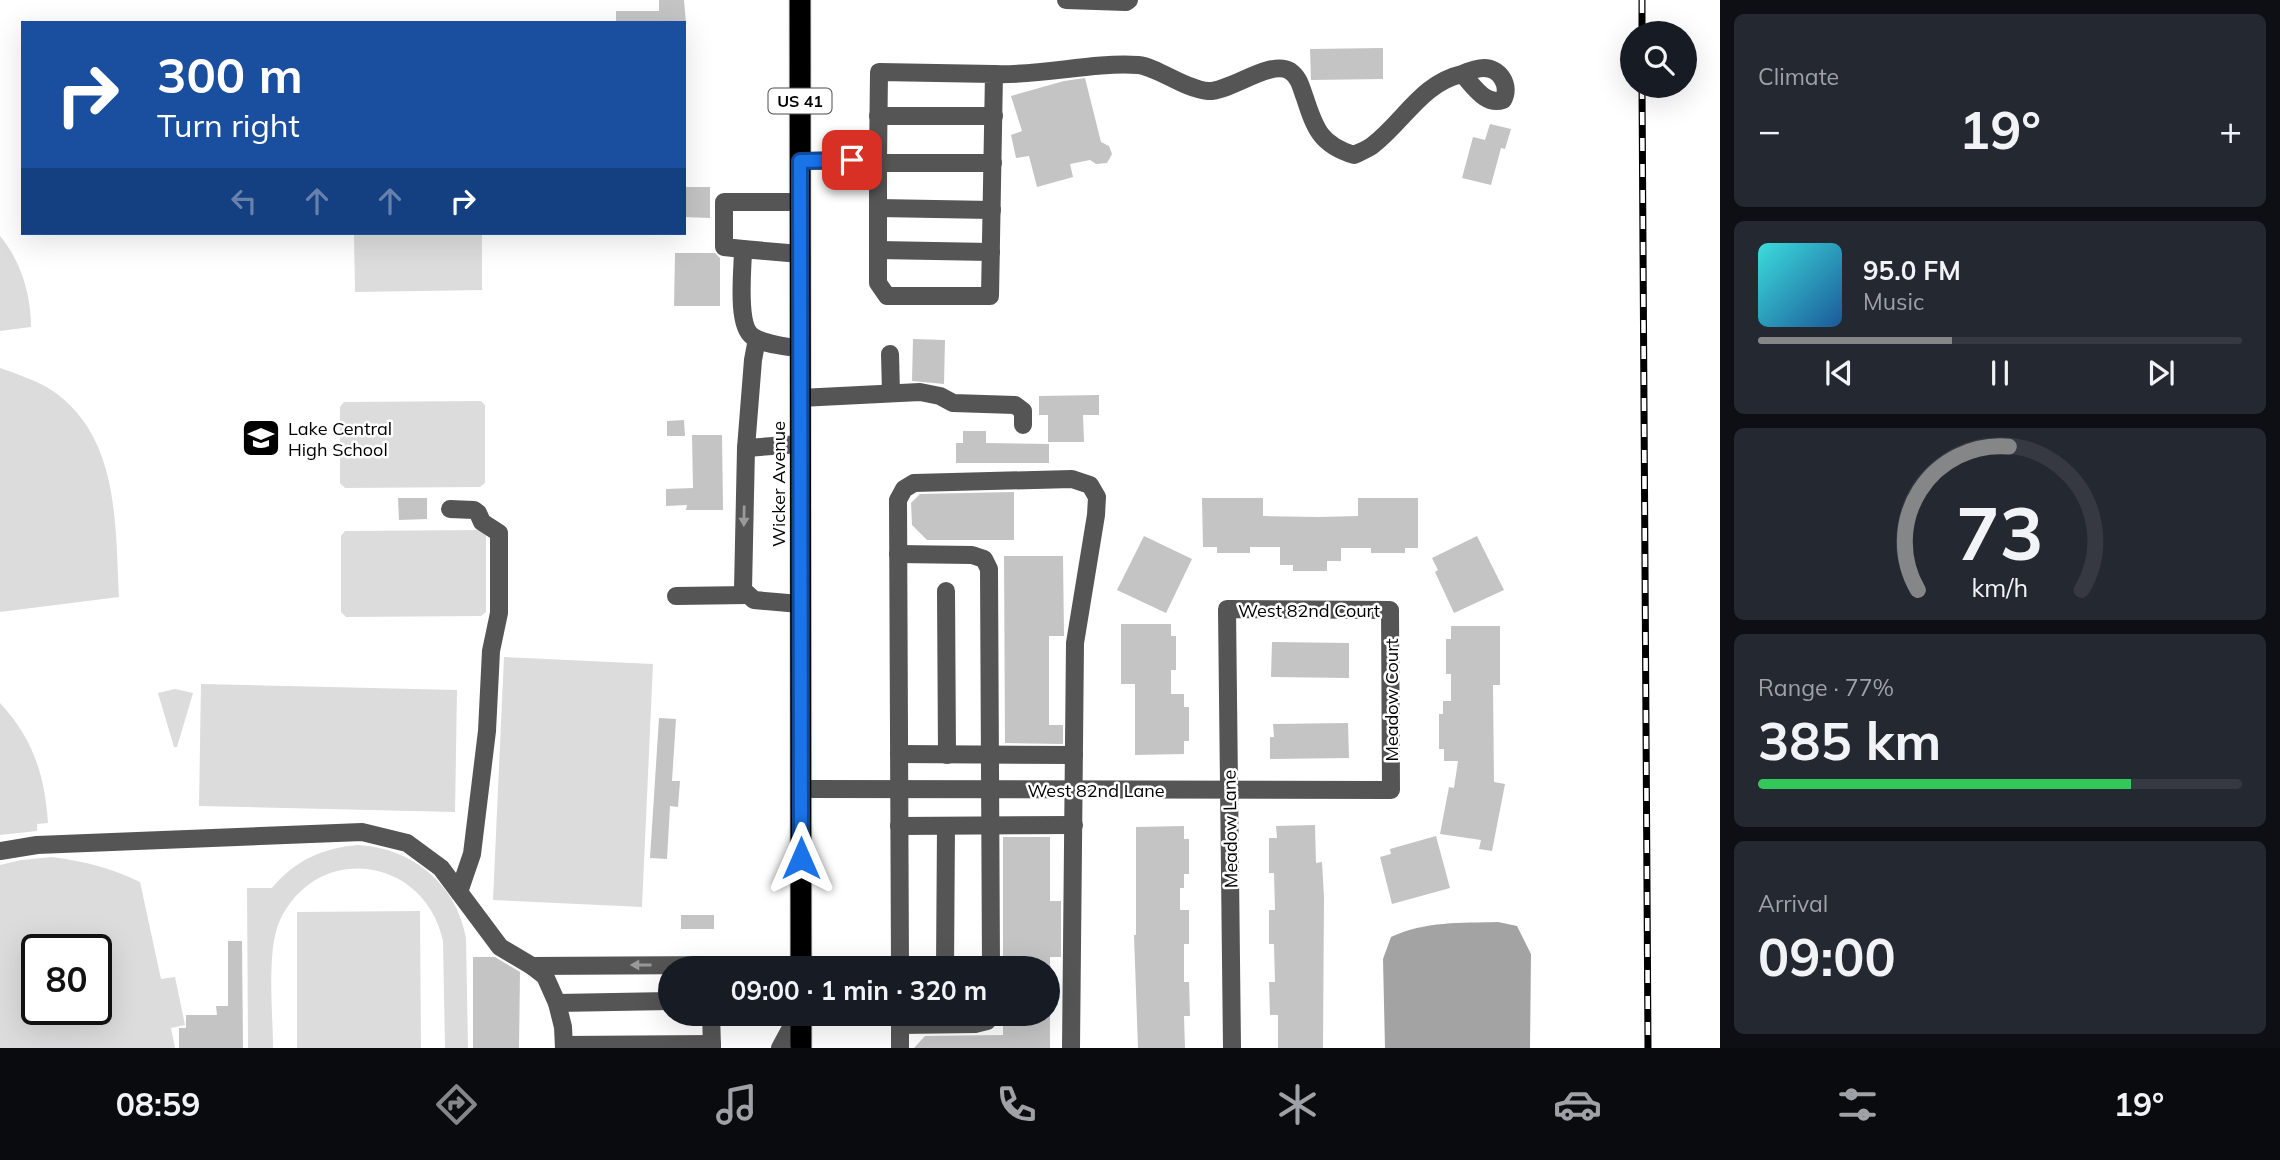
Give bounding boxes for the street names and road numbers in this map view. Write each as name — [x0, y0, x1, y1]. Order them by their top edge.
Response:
road number: US 41 — [768, 88, 832, 114]
street label: Wicker Avenue — [767, 421, 790, 547]
street label: West 82nd Court — [1238, 599, 1380, 622]
street label: Meadow Court — [1380, 639, 1403, 761]
street label: Meadow Lane — [1217, 770, 1243, 888]
street label: West 82nd Lane — [1027, 779, 1165, 802]

